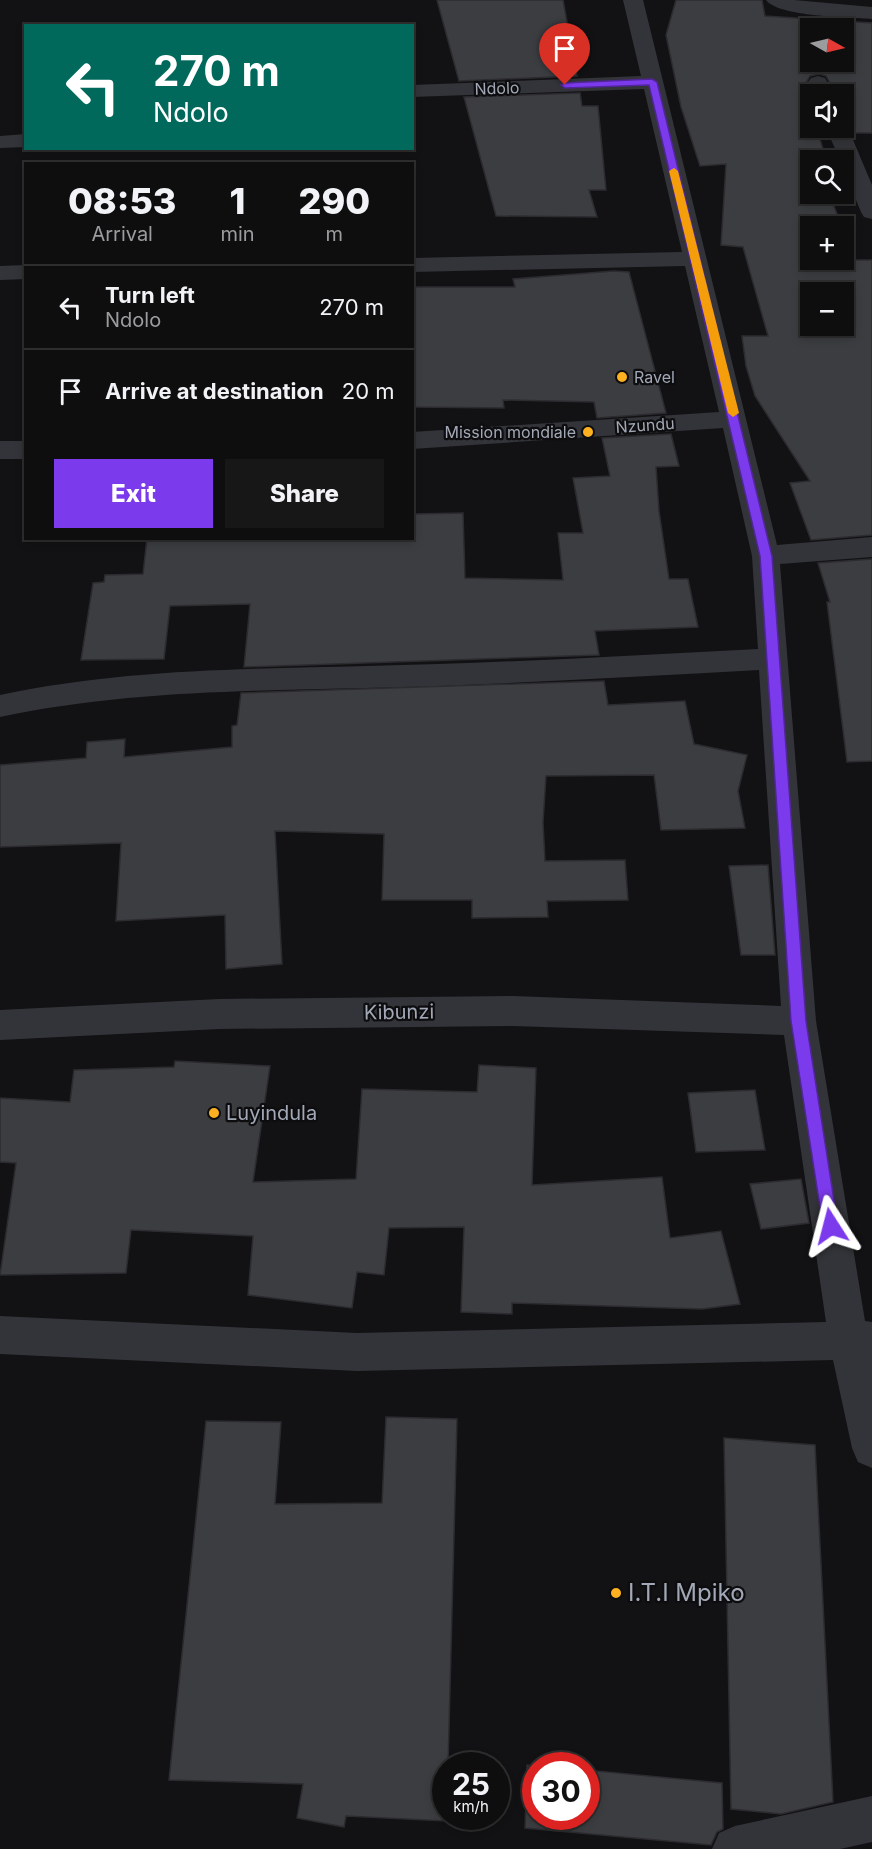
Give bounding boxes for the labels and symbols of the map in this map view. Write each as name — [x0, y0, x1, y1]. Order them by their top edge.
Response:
north arrow — [800, 18, 854, 72]
pin — [539, 23, 590, 85]
street label: Ndolo — [474, 77, 520, 99]
place label: Ravel — [634, 367, 675, 387]
marker: Ravel — [615, 370, 629, 384]
street label: Nzundu — [615, 413, 675, 437]
place label: Mission mondiale — [444, 422, 576, 442]
marker: Mission mondiale — [581, 425, 595, 439]
street label: Kibunzi — [364, 999, 434, 1025]
place label: Luyindula — [226, 1101, 317, 1125]
marker: Luyindula — [207, 1106, 221, 1120]
position arrow — [799, 1194, 863, 1258]
place label: I.T.I Mpiko — [628, 1578, 745, 1607]
marker: I.T.I Mpiko — [609, 1586, 623, 1600]
speed limit sign: 30 — [522, 1752, 600, 1830]

